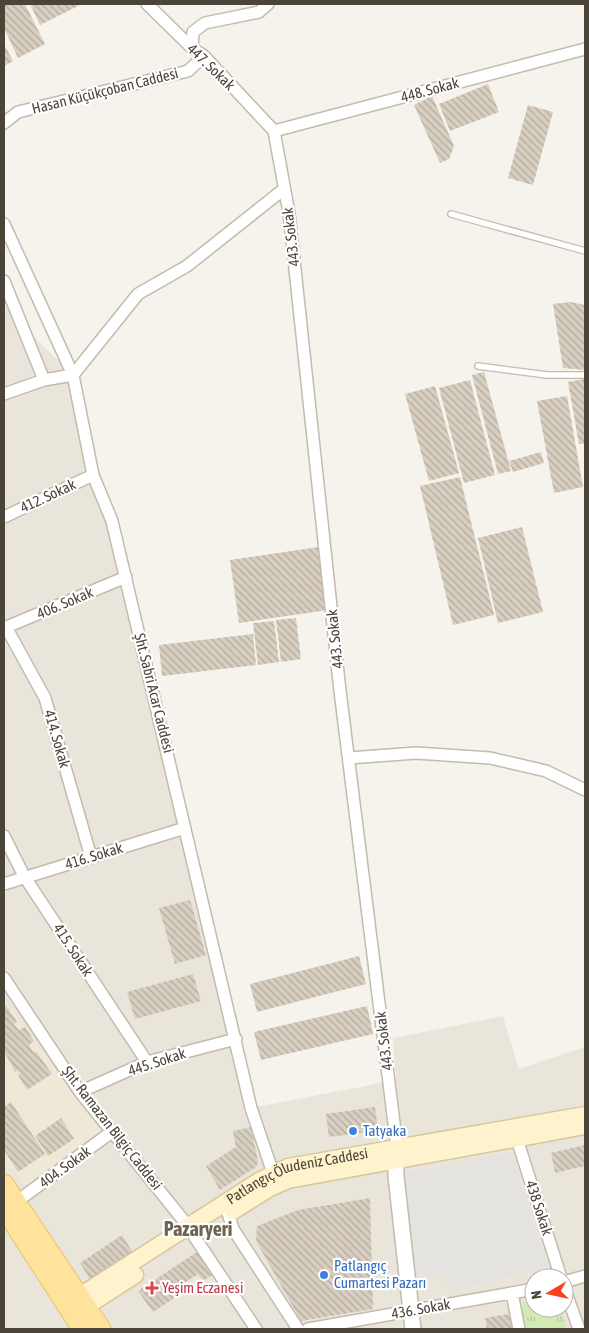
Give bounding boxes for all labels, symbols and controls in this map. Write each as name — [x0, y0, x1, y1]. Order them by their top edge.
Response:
street label: 447. Sokak — [184, 40, 239, 94]
street label: Hasan Küçükçoban Caddesi — [30, 64, 180, 117]
street label: 448. Sokak — [399, 74, 461, 105]
street label: 443. Sokak — [278, 206, 303, 268]
street label: 412. Sokak — [17, 475, 79, 516]
street label: 406. Sokak — [34, 583, 96, 622]
street label: 443. Sokak — [323, 608, 346, 669]
street label: Şht. Sabri Acar Caddesi — [131, 631, 178, 755]
street label: 414. Sokak — [41, 708, 74, 770]
street label: 416. Sokak — [63, 839, 125, 872]
street label: 415. Sokak — [50, 920, 97, 980]
street label: 443. Sokak — [371, 1010, 396, 1072]
street label: 445. Sokak — [126, 1044, 188, 1079]
street label: Şht. Ramazan Bilgiç Caddesi — [59, 1063, 166, 1193]
place label: Tatyaka — [363, 1122, 406, 1139]
marker: Tatyaka — [347, 1125, 359, 1137]
street label: 404. Sokak — [36, 1142, 94, 1191]
street label: Patlangıç Öludeniz Caddesi — [223, 1144, 369, 1208]
street label: 438 Sokak — [523, 1178, 556, 1238]
district label: Pazaryeri — [164, 1217, 232, 1240]
place label: Patlangıç Cumartesi Pazarı — [334, 1257, 426, 1291]
north arrow — [524, 1268, 574, 1318]
marker: Patlangıç Cumartesi Pazarı — [318, 1269, 330, 1281]
place label: Yeşim Eczanesi — [162, 1279, 243, 1296]
marker: Yeşim Eczanesi — [146, 1282, 158, 1294]
text: N — [528, 1290, 545, 1300]
street label: 436. Sokak — [390, 1295, 452, 1322]

